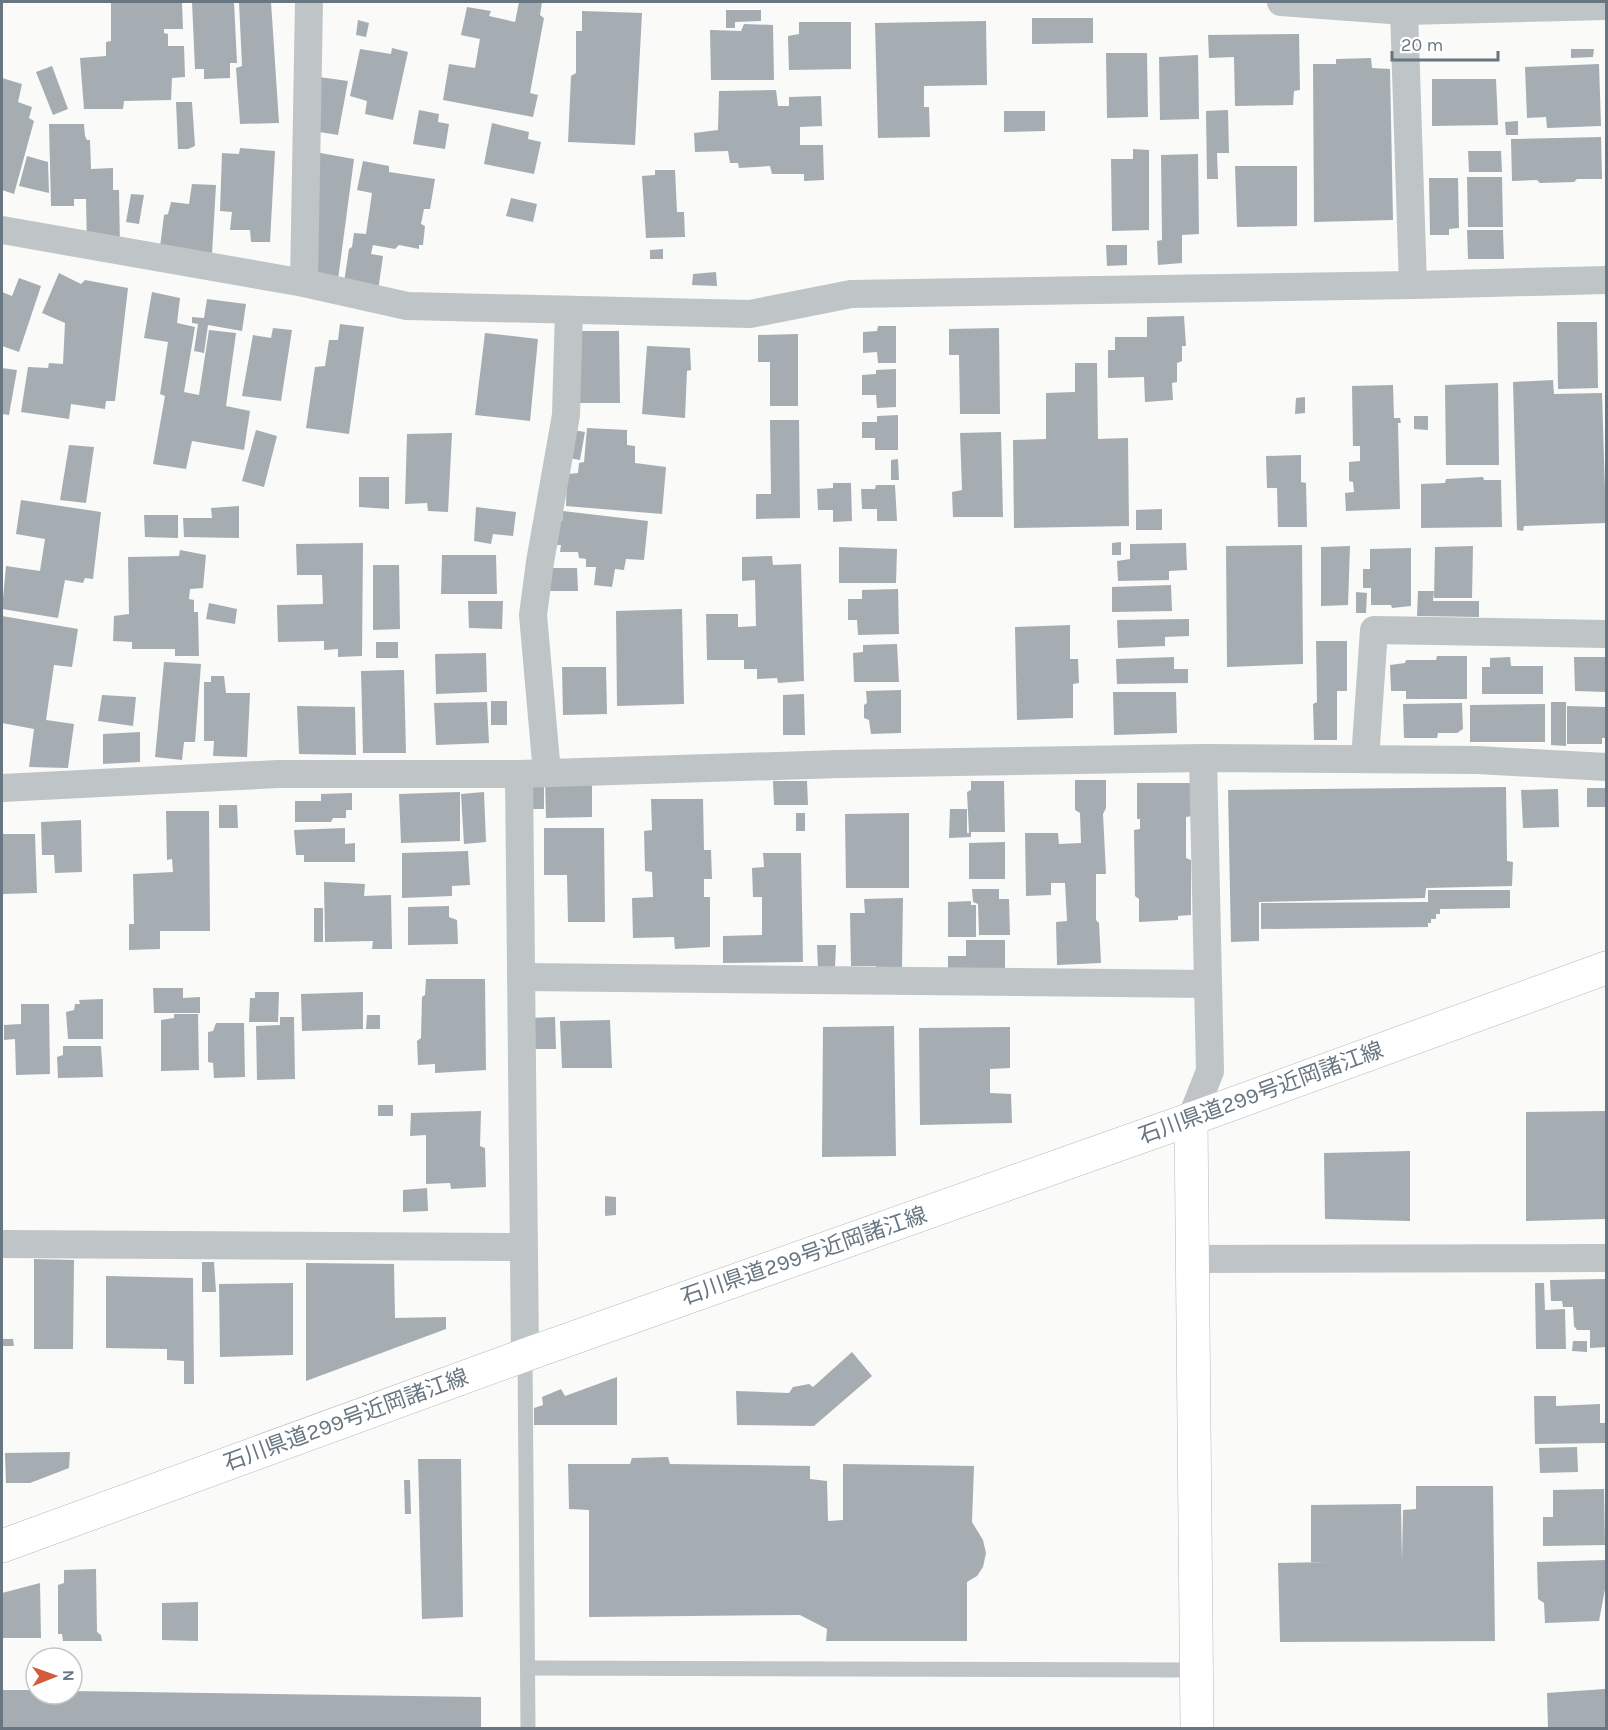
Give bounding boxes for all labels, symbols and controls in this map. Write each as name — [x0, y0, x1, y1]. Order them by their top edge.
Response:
scale bar — [1392, 24, 1498, 62]
text: 20 m — [1401, 34, 1443, 56]
street label: 石川県道299号近岡諸江線 — [1135, 1037, 1387, 1149]
street label: 石川県道299号近岡諸江線 — [678, 1202, 930, 1310]
street label: 石川県道299号近岡諸江線 — [220, 1364, 472, 1476]
north arrow — [24, 1646, 84, 1706]
text: N — [59, 1670, 78, 1682]

